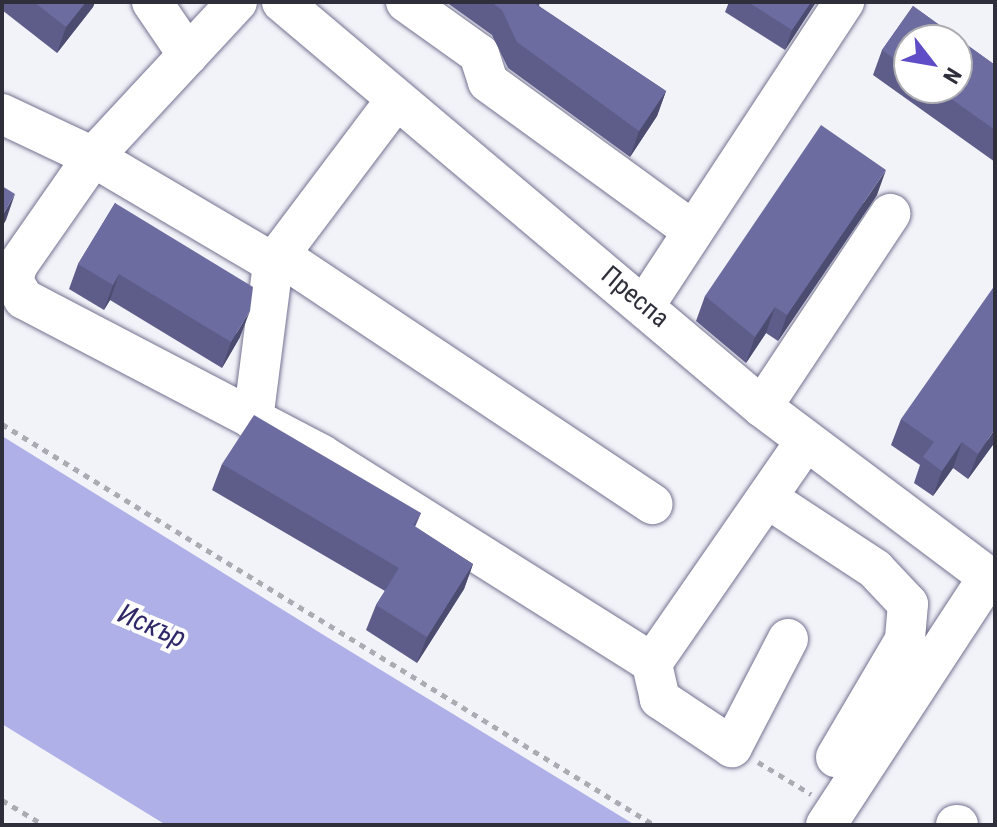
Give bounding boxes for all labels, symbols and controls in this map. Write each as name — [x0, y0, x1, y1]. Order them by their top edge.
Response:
north arrow — [893, 24, 973, 104]
text: N — [938, 63, 966, 88]
street label: Преспа — [595, 260, 675, 334]
water label: Искър — [113, 597, 191, 655]

